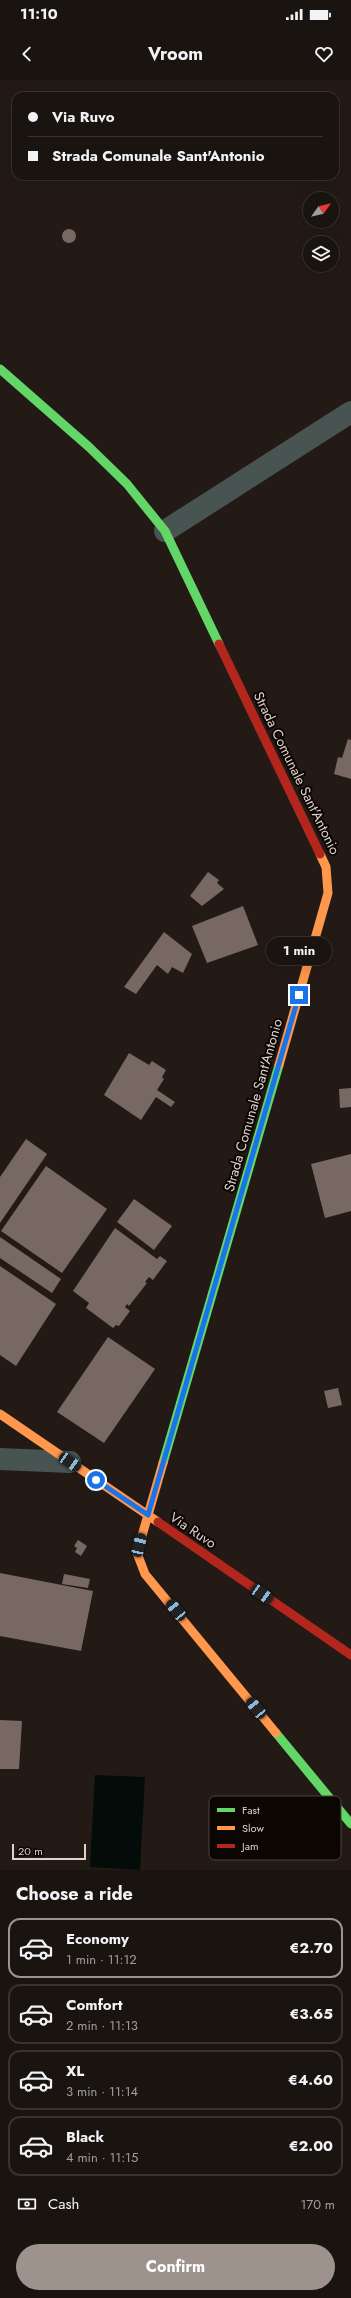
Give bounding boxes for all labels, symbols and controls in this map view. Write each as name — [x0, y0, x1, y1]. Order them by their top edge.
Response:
text: 11:10 — [20, 3, 58, 25]
text: Vroom — [148, 41, 203, 67]
icon: back — [16, 43, 38, 65]
icon: heart — [313, 43, 335, 65]
text: Via Ruvo — [52, 106, 115, 128]
text: Strada Comunale Sant'Antonio — [52, 145, 264, 167]
north arrow — [303, 192, 339, 228]
map controls — [303, 192, 339, 272]
button: layers — [303, 236, 339, 272]
street label: Strada Comunale Sant'Antonio — [249, 688, 345, 858]
callout: 1 min — [266, 937, 332, 965]
text: 1 min — [283, 941, 315, 960]
route end — [290, 986, 308, 1004]
street label: Strada Comunale Sant'Antonio — [219, 1016, 287, 1194]
car — [57, 1450, 83, 1474]
route start — [87, 1471, 105, 1489]
street label: Via Ruvo — [166, 1507, 221, 1553]
car — [130, 1532, 148, 1558]
car — [249, 1582, 275, 1606]
car — [164, 1597, 188, 1623]
car — [244, 1695, 268, 1721]
legend — [209, 1796, 341, 1860]
text: Fast — [242, 1802, 260, 1818]
text: Slow — [242, 1820, 264, 1836]
text: Jam — [240, 1838, 259, 1854]
scale bar — [12, 1842, 86, 1861]
text: 20 m — [18, 1843, 43, 1859]
text: Choose a ride — [16, 1881, 133, 1907]
text: Economy — [66, 1928, 129, 1950]
icon: car — [18, 1930, 54, 1966]
text: €2.70 — [290, 1937, 333, 1959]
text: 1 min · 11:12 — [66, 1950, 137, 1969]
text: Comfort — [66, 1994, 123, 2016]
icon: car — [18, 1996, 54, 2032]
text: €3.65 — [290, 2003, 333, 2025]
text: 2 min · 11:13 — [66, 2016, 138, 2035]
text: XL — [66, 2060, 84, 2082]
icon: car — [18, 2062, 54, 2098]
text: €4.60 — [288, 2069, 333, 2091]
text: 3 min · 11:14 — [66, 2082, 138, 2101]
text: Black — [66, 2126, 104, 2148]
icon: car — [18, 2128, 54, 2164]
text: €2.00 — [289, 2135, 333, 2157]
text: 4 min · 11:15 — [66, 2148, 138, 2167]
icon: cash — [16, 2193, 38, 2215]
text: Cash — [48, 2193, 79, 2215]
text: 170 m — [300, 2195, 335, 2214]
button: Confirm — [16, 2244, 335, 2290]

